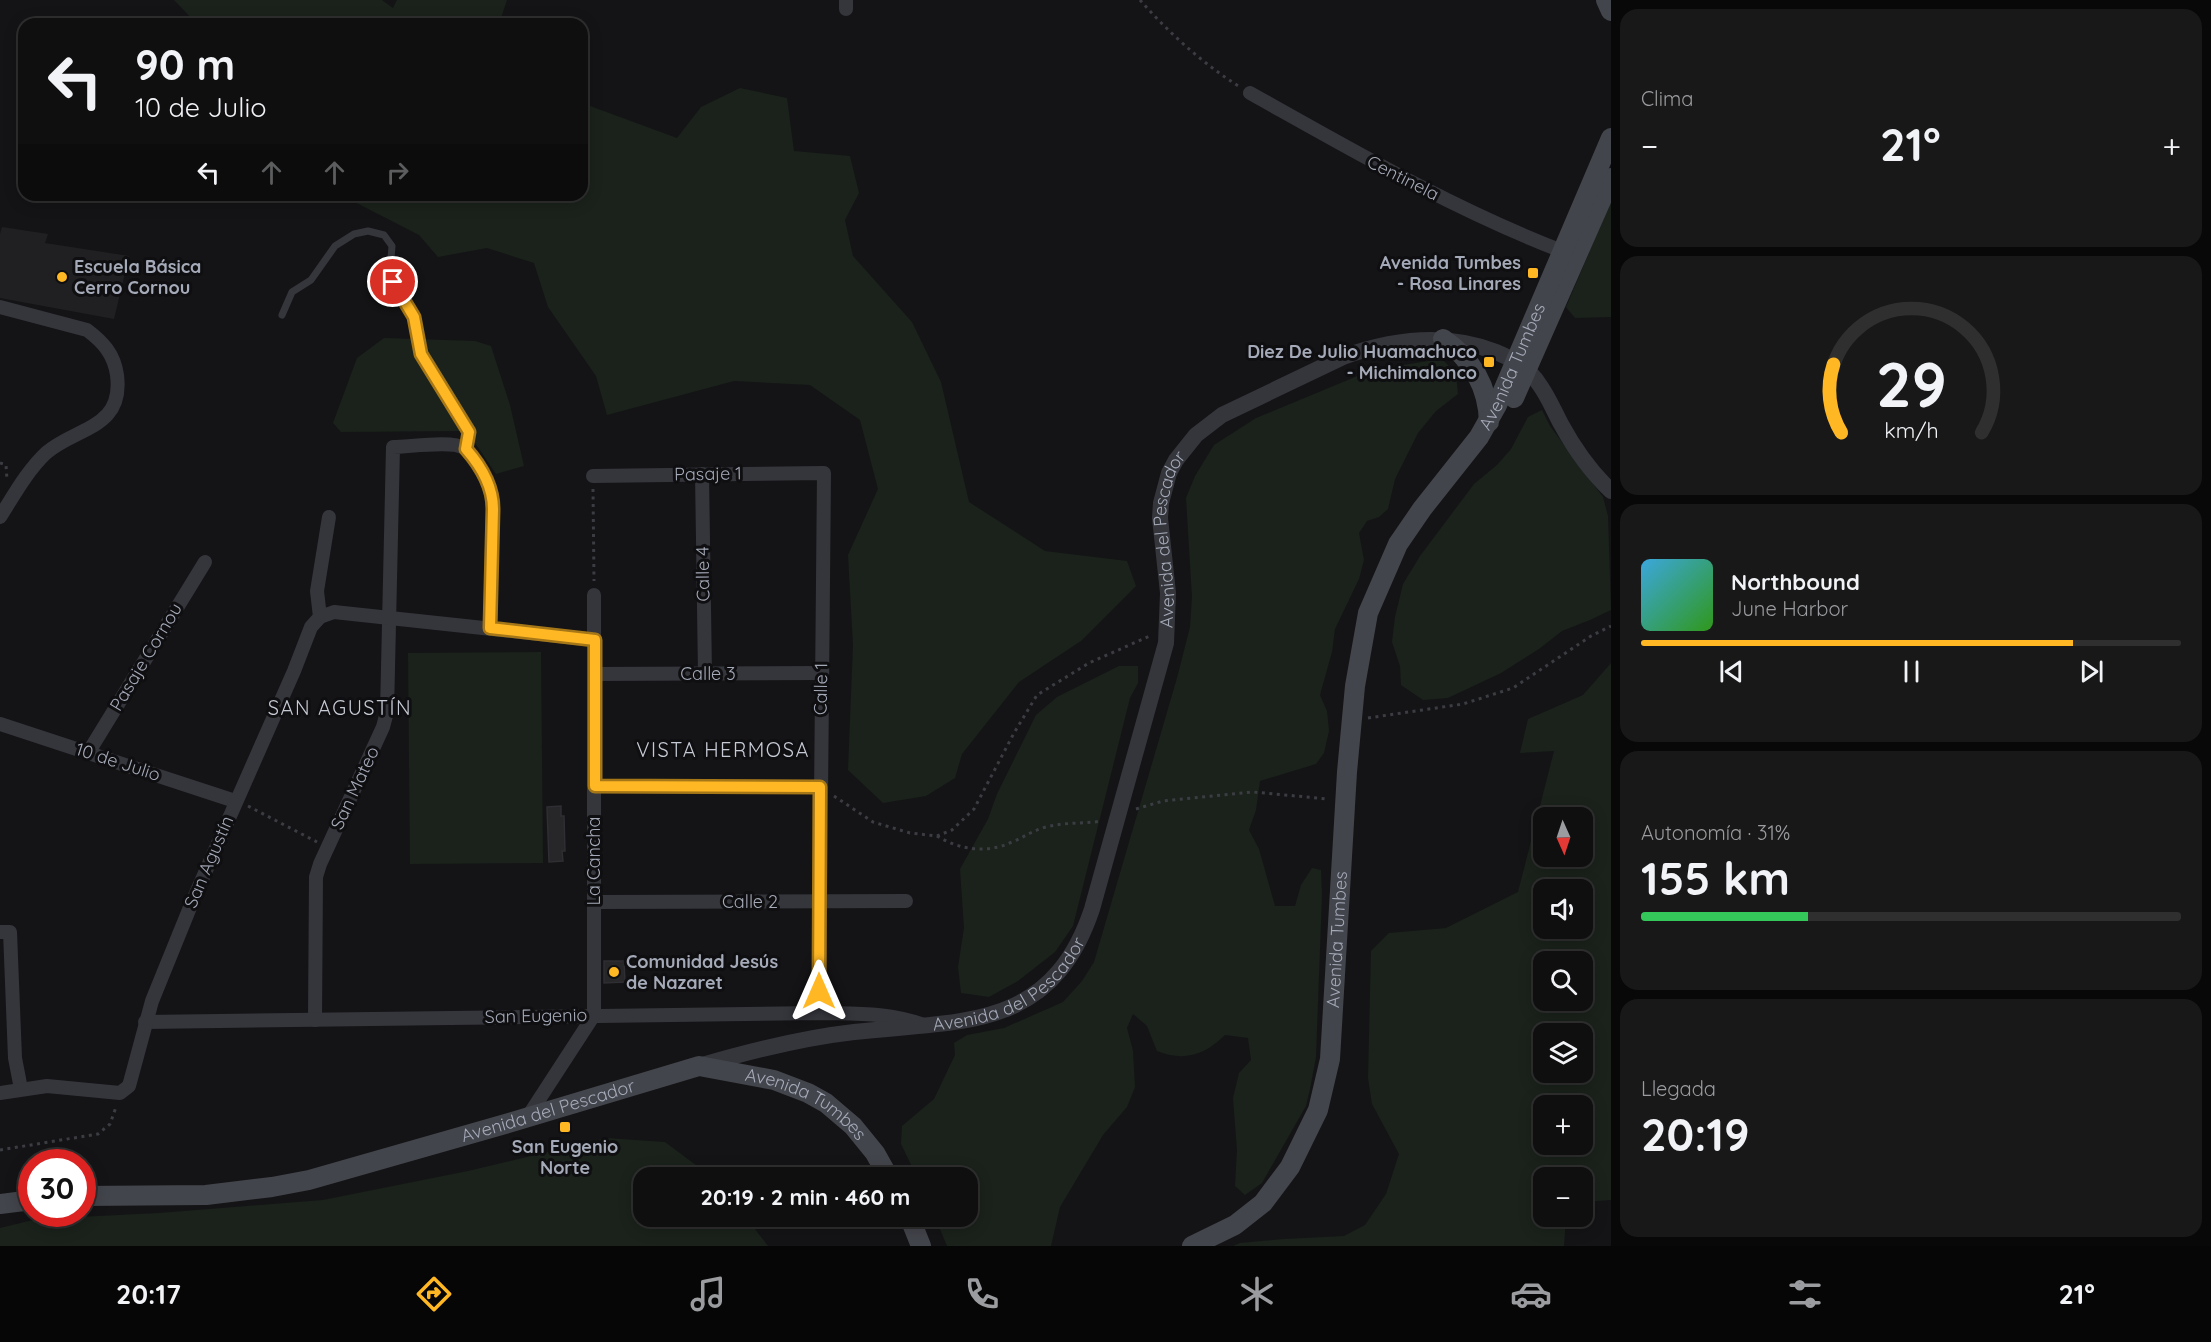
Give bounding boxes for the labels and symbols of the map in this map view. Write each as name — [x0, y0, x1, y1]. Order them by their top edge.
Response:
street label: Centinela — [1363, 150, 1443, 205]
place label: Avenida Tumbes - Rosa Linares — [1380, 251, 1521, 295]
place label: Escuela Básica Cerro Cornou — [74, 255, 201, 299]
pin — [367, 256, 418, 307]
marker: Avenida Tumbes - Rosa Linares — [1526, 266, 1540, 280]
marker: Escuela Básica Cerro Cornou — [55, 270, 69, 284]
street label: Avenida Tumbes — [1473, 299, 1550, 434]
place label: Diez De Julio Huamachuco - Michimalonco — [1247, 340, 1477, 384]
marker: Diez De Julio Huamachuco - Michimalonco — [1482, 355, 1496, 369]
street label: Avenida del Pescador — [1148, 445, 1190, 628]
street label: Pasaje 1 — [674, 461, 742, 486]
street label: Calle 4 — [691, 546, 714, 602]
street label: Pasaje Cornou — [104, 599, 187, 715]
street label: Calle 3 — [680, 662, 736, 685]
street label: Calle 1 — [809, 663, 832, 715]
district label: SAN AGUSTÍN — [268, 695, 412, 720]
street label: 10 de Julio — [73, 737, 163, 786]
district label: VISTA HERMOSA — [636, 737, 810, 762]
street label: San Mateo — [325, 743, 384, 833]
north arrow — [1533, 807, 1593, 867]
street label: San Agustín — [179, 812, 238, 911]
street label: La Cancha — [582, 817, 605, 905]
street label: Avenida Tumbes — [1321, 871, 1352, 1008]
street label: Calle 2 — [722, 890, 778, 913]
street label: Avenida del Pescador — [932, 933, 1090, 1036]
place label: Comunidad Jesús de Nazaret — [626, 950, 778, 994]
position arrow — [787, 959, 851, 1023]
marker: Comunidad Jesús de Nazaret — [607, 965, 621, 979]
street label: San Eugenio — [484, 1003, 587, 1028]
street label: Avenida Tumbes — [743, 1063, 872, 1145]
street label: Avenida del Pescador — [458, 1074, 638, 1147]
marker: San Eugenio Norte — [558, 1120, 572, 1134]
place label: San Eugenio Norte — [512, 1135, 618, 1179]
speed limit sign: 30 — [18, 1149, 96, 1227]

